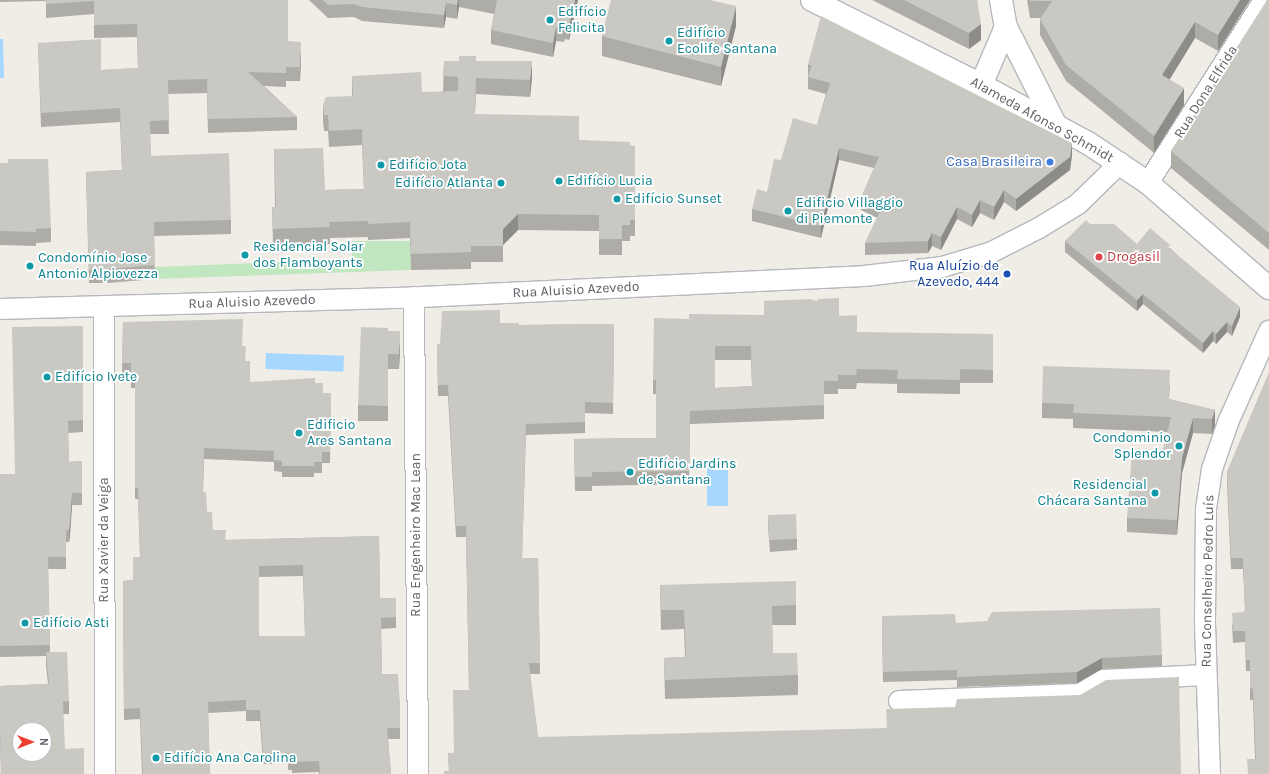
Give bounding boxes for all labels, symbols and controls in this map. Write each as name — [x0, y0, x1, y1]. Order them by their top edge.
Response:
place label: Edifício Felicita — [558, 4, 606, 36]
marker: Edifício Felicita — [545, 15, 555, 25]
place label: Edifício Ecolife Santana — [677, 25, 777, 58]
marker: Edifício Ecolife Santana — [664, 36, 674, 46]
street label: Rua Dona Elfrida — [1171, 42, 1241, 142]
street label: Alameda Afonso Schmidt — [967, 74, 1117, 166]
place label: Casa Brasileira — [946, 154, 1042, 170]
place label: Edifício Jota — [389, 157, 467, 173]
marker: Casa Brasileira — [1045, 157, 1055, 167]
marker: Edifício Jota — [376, 160, 386, 170]
place label: Edifício Lucia — [567, 173, 653, 189]
place label: Edifício Atlanta — [395, 175, 493, 191]
marker: Edifício Lucia — [554, 176, 564, 186]
marker: Edifício Atlanta — [496, 178, 506, 188]
place label: Edifício Sunset — [625, 191, 722, 207]
marker: Edifício Sunset — [612, 194, 622, 204]
place label: Edificio Villaggio di Piemonte — [796, 195, 903, 228]
marker: Edificio Villaggio di Piemonte — [783, 206, 793, 216]
place label: Residencial Solar dos Flamboyants — [253, 239, 363, 272]
place label: Drogasil — [1107, 249, 1160, 265]
place label: Condomínio Jose Antonio Alpiovezza — [38, 250, 158, 282]
marker: Residencial Solar dos Flamboyants — [240, 250, 250, 260]
marker: Drogasil — [1094, 252, 1104, 262]
place label: Rua Aluízio de Azevedo, 444 — [909, 258, 999, 290]
marker: Condomínio Jose Antonio Alpiovezza — [25, 261, 35, 271]
marker: Rua Aluízio de Azevedo, 444 — [1002, 269, 1012, 279]
street label: Rua Aluisio Azevedo — [512, 278, 640, 302]
street label: Rua Aluisio Azevedo — [188, 291, 316, 313]
place label: Edifício Ivete — [55, 369, 137, 385]
marker: Edifício Ivete — [42, 372, 52, 382]
place label: Edificio Ares Santana — [307, 417, 392, 450]
marker: Edificio Ares Santana — [294, 428, 304, 438]
place label: Condominio Splendor — [1093, 430, 1171, 462]
marker: Condominio Splendor — [1174, 441, 1184, 451]
street label: Rua Engenheiro Mac Lean — [408, 453, 424, 617]
place label: Edifício Jardins de Santana — [638, 456, 736, 488]
marker: Edifício Jardins de Santana — [625, 467, 635, 477]
street label: Rua Xavier da Veiga — [96, 477, 112, 603]
place label: Residencial Chácara Santana — [1037, 477, 1147, 510]
marker: Residencial Chácara Santana — [1150, 488, 1160, 498]
street label: Rua Conselheiro Pedro Luís — [1198, 494, 1218, 668]
place label: Edifício Asti — [33, 615, 110, 631]
marker: Edifício Asti — [20, 618, 30, 628]
north arrow — [12, 722, 52, 762]
text: N — [37, 738, 50, 746]
place label: Edifício Ana Carolina — [164, 750, 296, 766]
marker: Edifício Ana Carolina — [151, 753, 161, 763]

